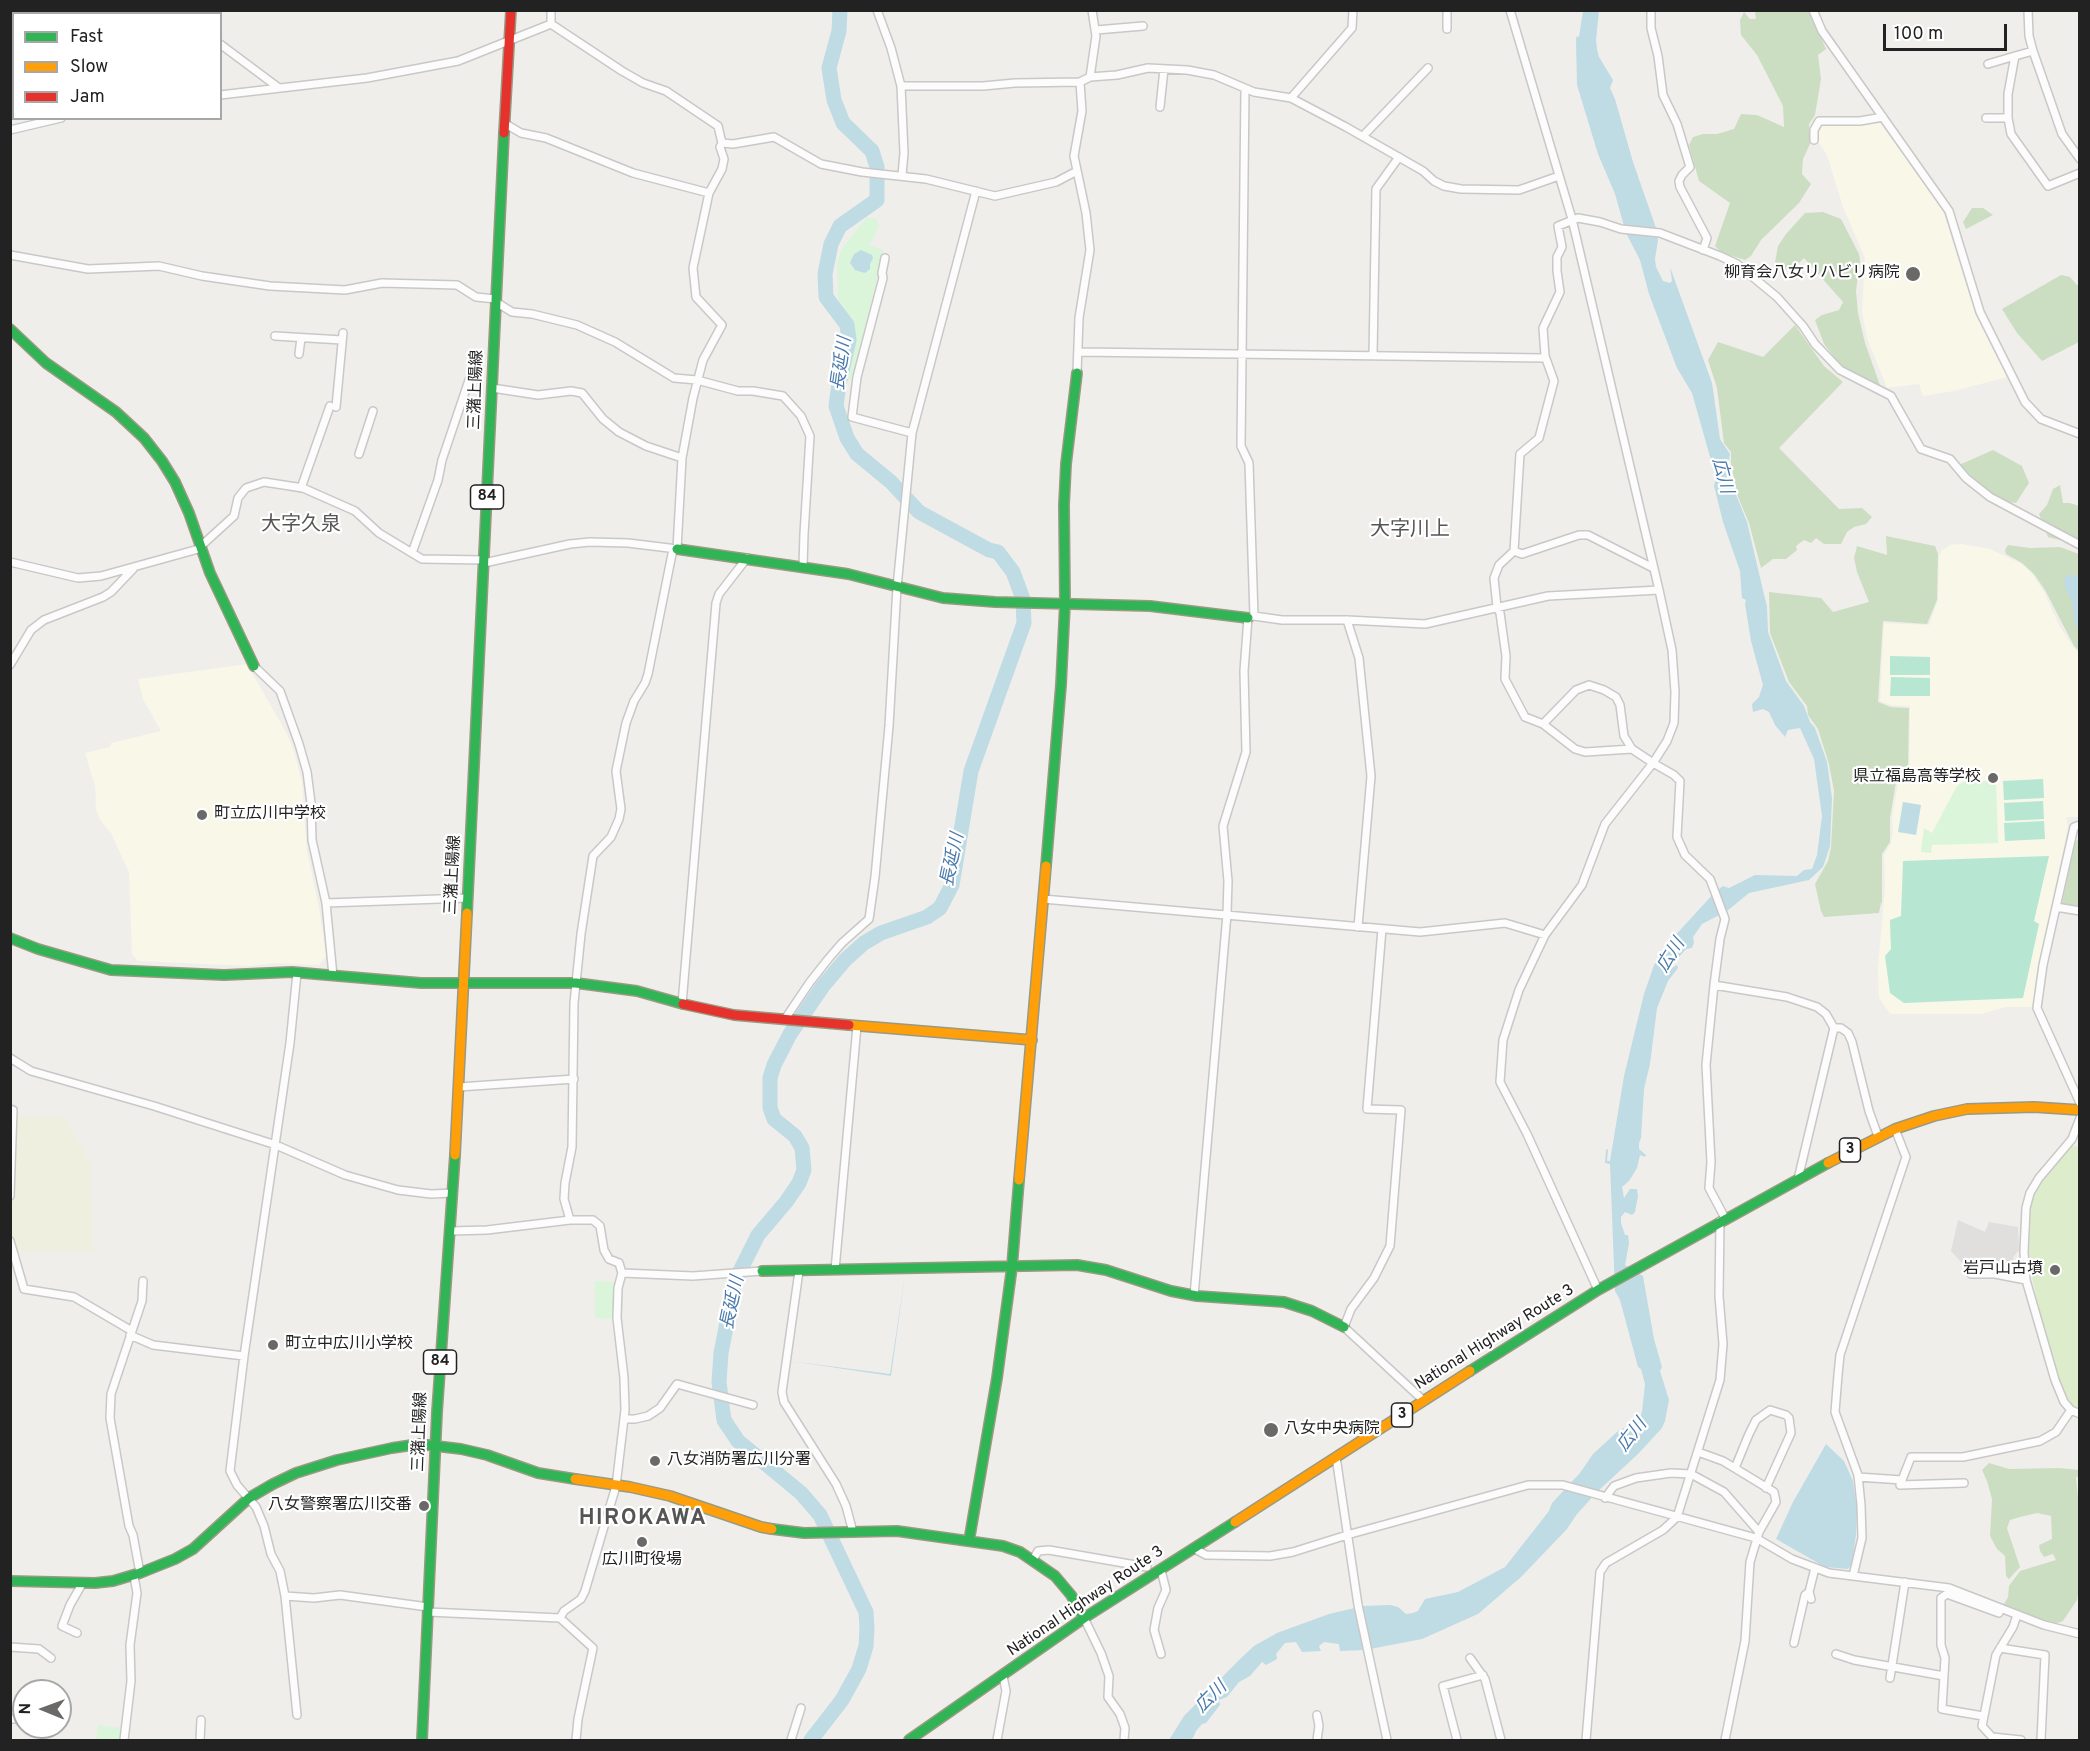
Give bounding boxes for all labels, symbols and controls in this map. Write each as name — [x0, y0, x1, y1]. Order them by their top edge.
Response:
legend — [12, 12, 222, 120]
scale bar — [1886, 12, 2010, 50]
text: 100 m — [1894, 23, 1943, 46]
text: Fast — [70, 26, 103, 49]
text: Slow — [70, 56, 108, 79]
text: Jam — [70, 86, 105, 109]
place label: 柳育会八女リハビリ病院 — [1724, 264, 1900, 284]
marker: 柳育会八女リハビリ病院 — [1904, 265, 1922, 283]
water label: 長延川 — [829, 336, 857, 392]
street label: 三潴上陽線 — [466, 350, 488, 430]
water label: 広川 — [1706, 456, 1736, 496]
road number: 84 — [470, 485, 504, 509]
district label: 大字久泉 — [261, 514, 341, 538]
district label: 大字川上 — [1370, 519, 1450, 543]
place label: 県立福島高等学校 — [1853, 768, 1981, 788]
marker: 県立福島高等学校 — [1986, 771, 2000, 785]
place label: 町立広川中学校 — [214, 805, 326, 825]
marker: 町立広川中学校 — [195, 808, 209, 822]
water label: 長延川 — [938, 831, 970, 889]
street label: 三潴上陽線 — [442, 835, 466, 915]
water label: 広川 — [1653, 935, 1691, 977]
road number: 3 — [1840, 1138, 1860, 1162]
place label: 岩戸山古墳 — [1963, 1260, 2043, 1280]
marker: 岩戸山古墳 — [2048, 1263, 2062, 1277]
water label: 長延川 — [718, 1274, 750, 1332]
street label: National Highway Route 3 — [1412, 1281, 1578, 1395]
place label: 町立中広川小学校 — [285, 1335, 413, 1355]
marker: 町立中広川小学校 — [266, 1338, 280, 1352]
road number: 84 — [424, 1350, 456, 1374]
street label: 三潴上陽線 — [410, 1392, 432, 1472]
road number: 3 — [1392, 1403, 1412, 1427]
water label: 広川 — [1613, 1415, 1653, 1457]
place label: 八女中央病院 — [1284, 1420, 1380, 1440]
marker: 八女中央病院 — [1262, 1421, 1280, 1439]
place label: 八女消防署広川分署 — [667, 1451, 811, 1471]
marker: 八女消防署広川分署 — [648, 1454, 662, 1468]
place label: 八女警察署広川交番 — [268, 1496, 412, 1516]
marker: 八女警察署広川交番 — [417, 1499, 431, 1513]
district label: HIROKAWA — [579, 1507, 707, 1533]
marker: 広川町役場 — [635, 1535, 649, 1549]
street label: National Highway Route 3 — [1004, 1543, 1168, 1661]
place label: 広川町役場 — [602, 1551, 682, 1571]
water label: 広川 — [1192, 1678, 1232, 1718]
north arrow — [12, 1679, 72, 1739]
text: N — [16, 1703, 36, 1715]

